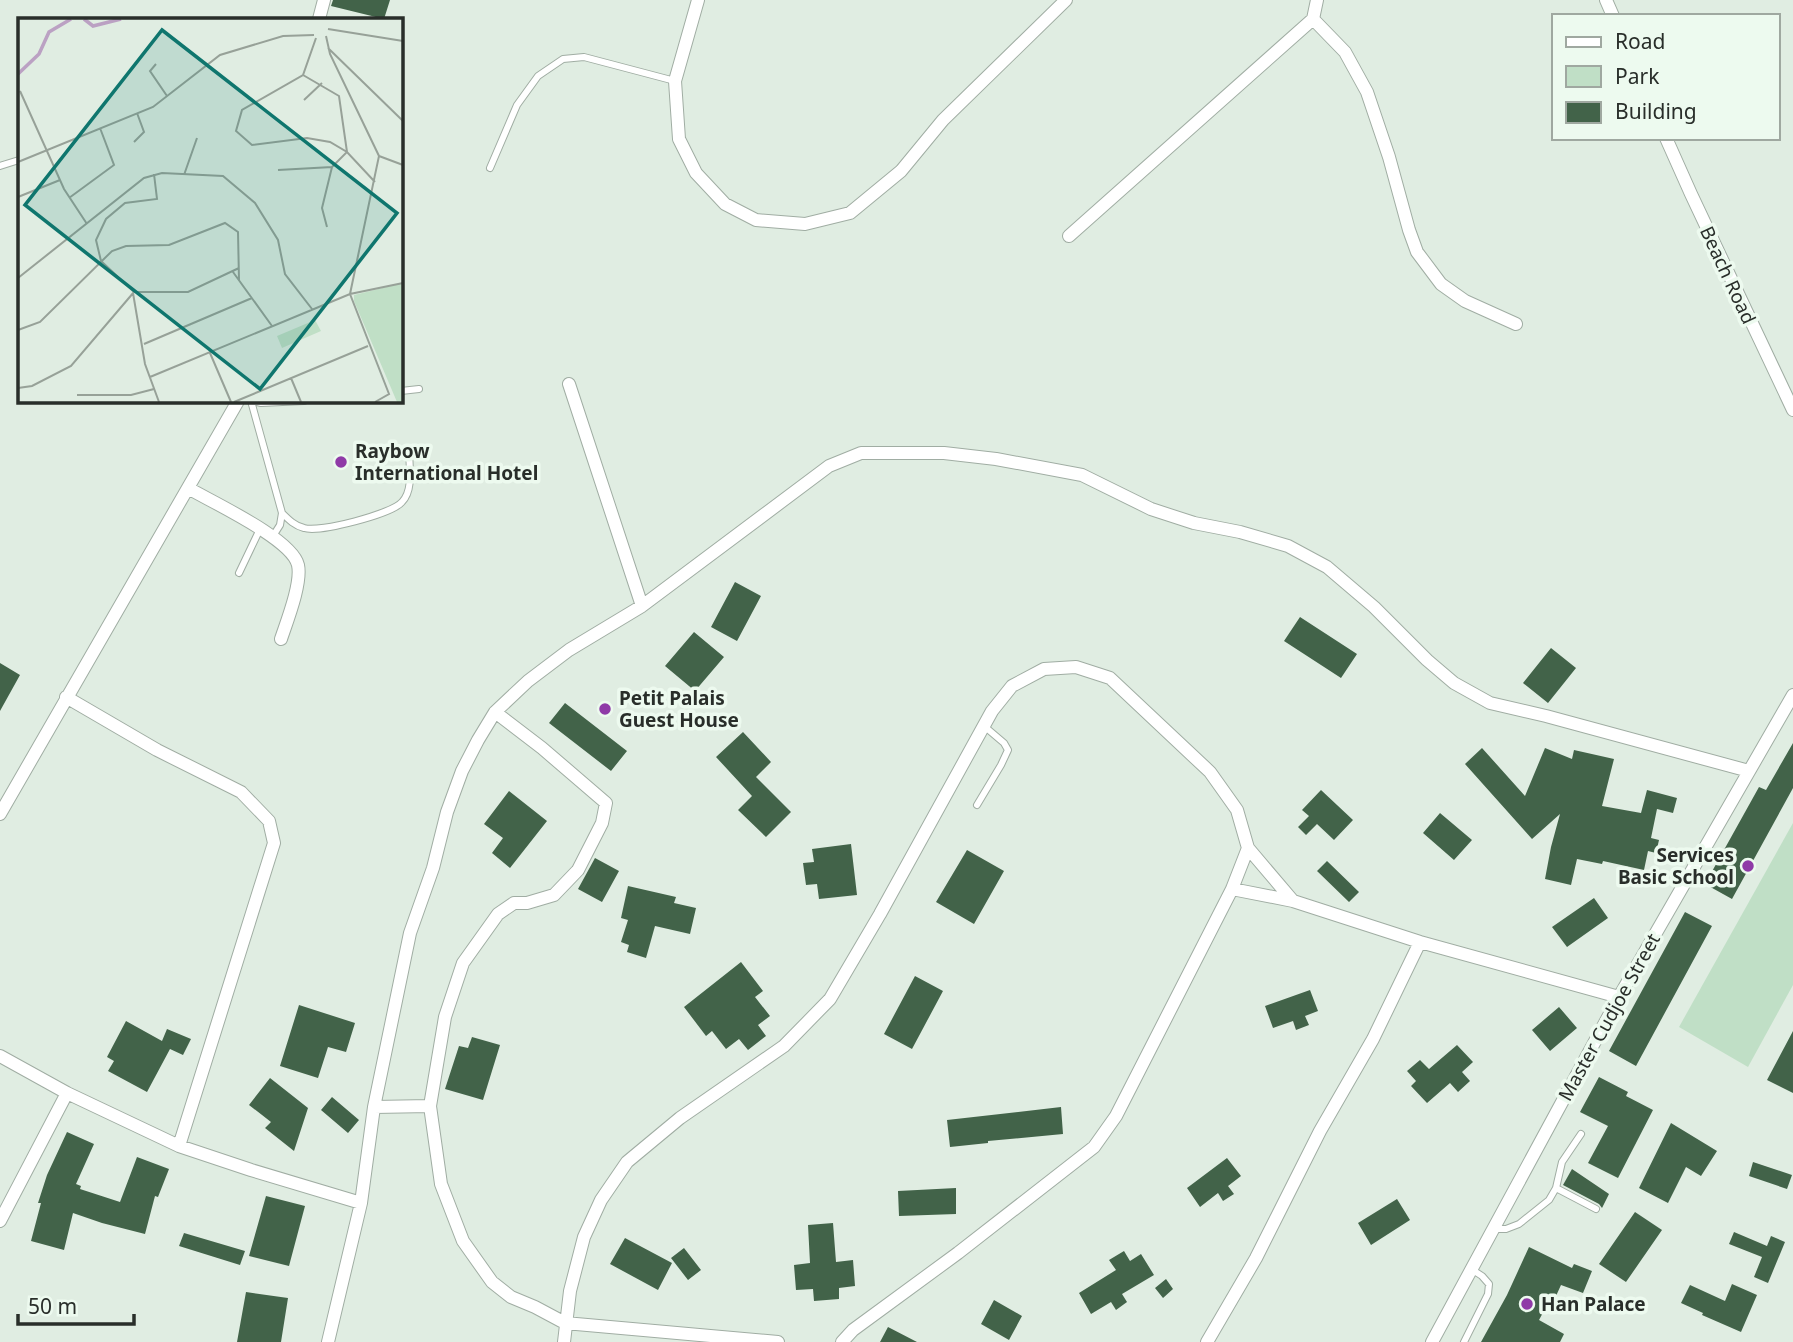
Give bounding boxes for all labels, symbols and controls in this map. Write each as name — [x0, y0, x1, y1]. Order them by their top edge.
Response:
legend — [1552, 14, 1779, 140]
inset map — [18, 18, 402, 402]
text: Road — [1615, 27, 1665, 55]
text: Park — [1615, 62, 1660, 90]
text: Building — [1615, 97, 1697, 125]
street label: Beach Road — [1694, 222, 1762, 328]
place label: Raybow International Hotel — [355, 438, 538, 486]
marker: Raybow International Hotel — [333, 454, 349, 470]
place label: Petit Palais Guest House — [619, 685, 739, 733]
marker: Petit Palais Guest House — [597, 701, 613, 717]
place label: Services Basic School — [1618, 842, 1734, 890]
marker: Services Basic School — [1740, 858, 1756, 874]
street label: Master Cudjoe Street — [1552, 928, 1666, 1105]
scale bar — [18, 1282, 133, 1326]
place label: Han Palace — [1541, 1291, 1646, 1317]
text: 50 m — [28, 1292, 77, 1320]
marker: Han Palace — [1519, 1296, 1535, 1312]

